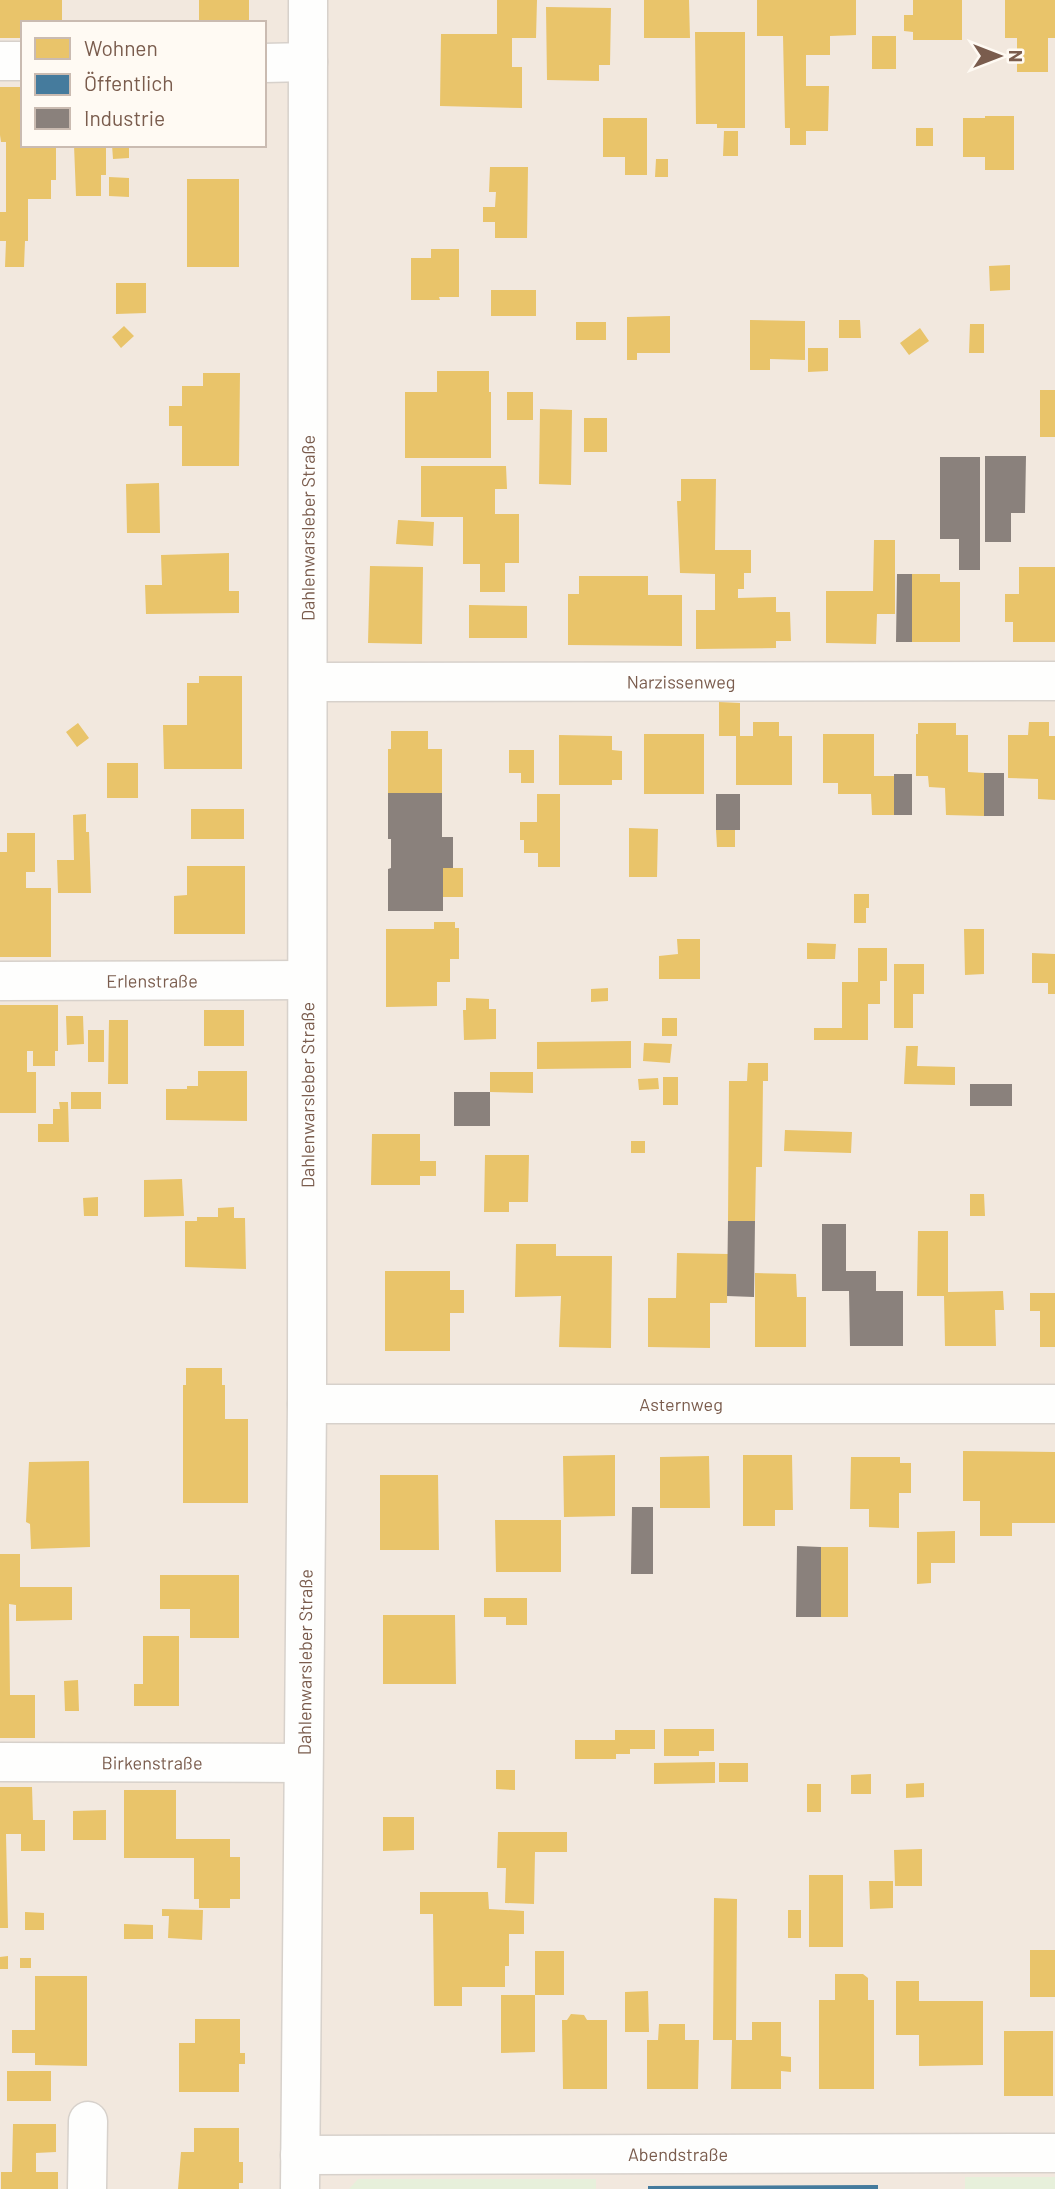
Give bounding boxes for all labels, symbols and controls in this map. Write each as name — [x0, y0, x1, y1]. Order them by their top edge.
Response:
legend — [21, 21, 266, 147]
north arrow — [964, 21, 1034, 91]
text: Wohnen — [84, 35, 158, 60]
text: N — [1005, 50, 1028, 62]
text: Öffentlich — [84, 70, 174, 95]
text: Industrie — [84, 105, 165, 130]
street label: Dahlenwarsleber Straße — [297, 435, 319, 621]
street label: Narzissenweg — [627, 670, 735, 693]
street label: Erlenstraße — [106, 969, 198, 992]
street label: Dahlenwarsleber Straße — [296, 1002, 318, 1188]
street label: Asternweg — [639, 1393, 723, 1415]
street label: Dahlenwarsleber Straße — [293, 1569, 317, 1755]
street label: Birkenstraße — [101, 1751, 203, 1774]
street label: Abendstraße — [628, 2143, 728, 2165]

